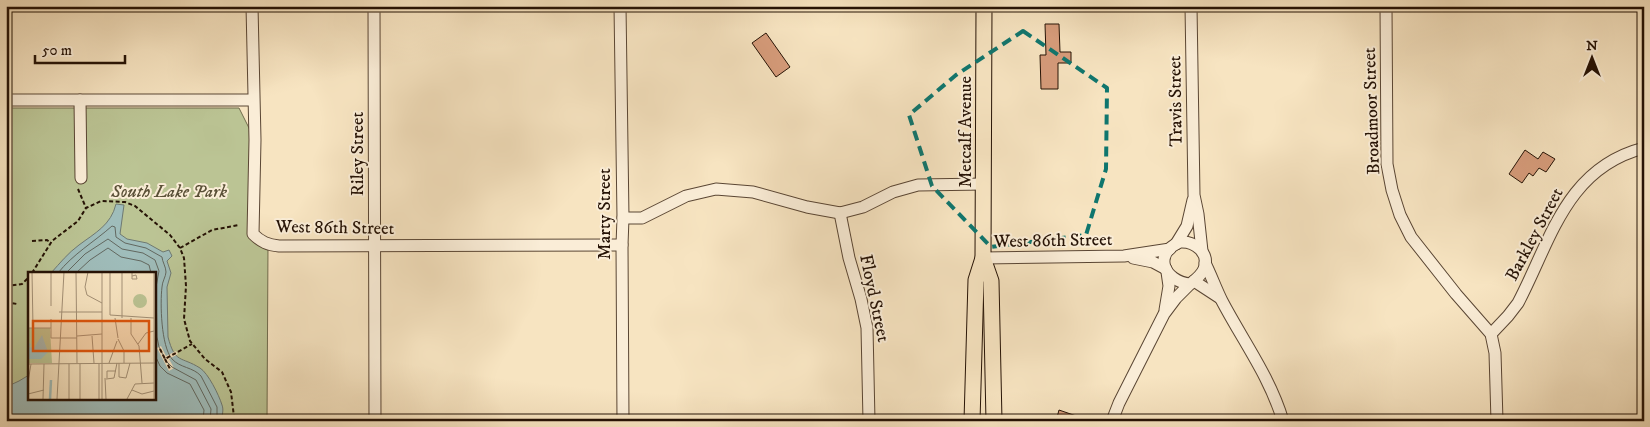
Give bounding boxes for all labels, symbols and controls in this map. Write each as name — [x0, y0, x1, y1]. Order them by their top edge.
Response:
scale bar — [35, 32, 125, 64]
north arrow — [1568, 32, 1618, 82]
text: N — [1586, 37, 1598, 55]
text: 50 m — [42, 41, 72, 60]
street label: Broadmoor Street — [1359, 47, 1385, 175]
street label: Travis Street — [1164, 55, 1188, 147]
street label: Metcalf Avenue — [955, 76, 977, 188]
street label: Riley Street — [347, 112, 369, 196]
street label: Marty Street — [594, 168, 616, 260]
park label: South Lake Park — [110, 181, 227, 203]
street label: Barkley Street — [1501, 184, 1569, 285]
street label: West 86th Street — [274, 216, 395, 240]
street label: West 86th Street — [992, 229, 1113, 253]
street label: Floyd Street — [854, 252, 894, 344]
inset map — [28, 272, 155, 400]

